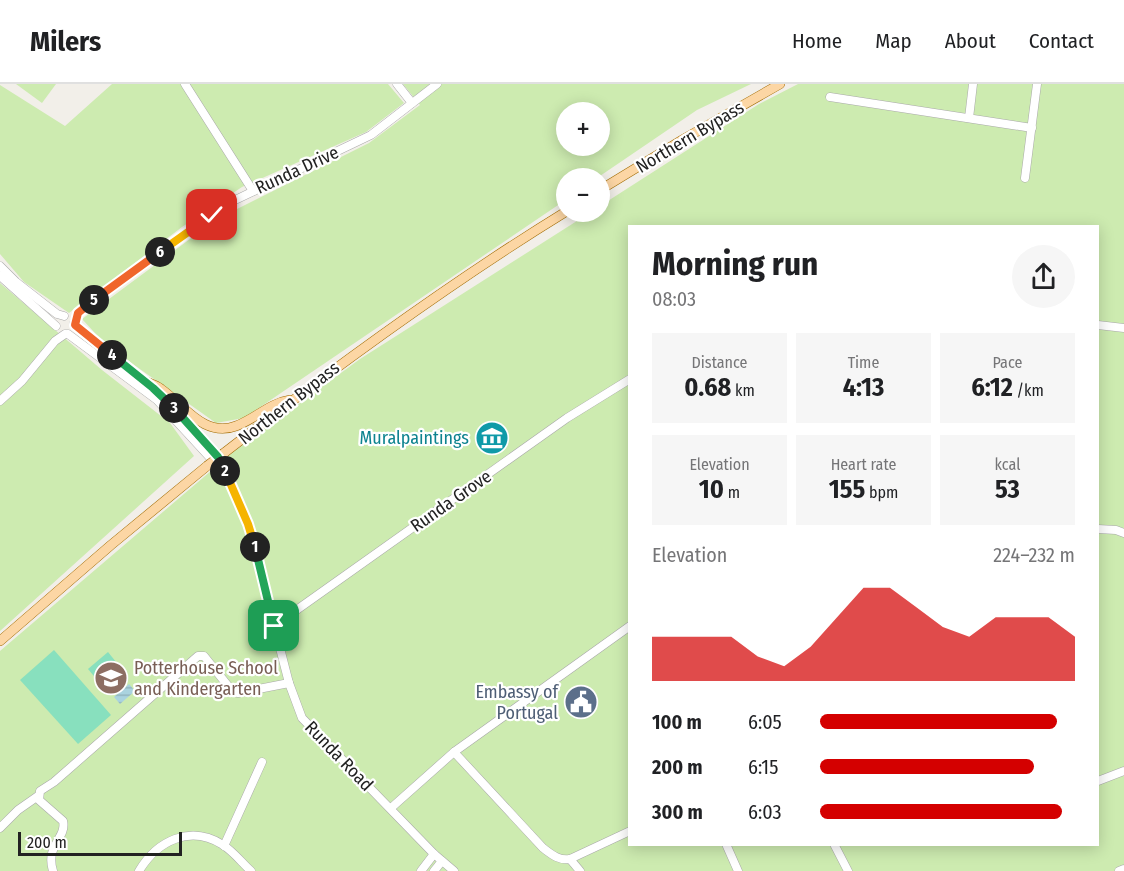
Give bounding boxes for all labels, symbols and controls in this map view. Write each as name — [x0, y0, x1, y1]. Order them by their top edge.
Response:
text: Milers — [30, 25, 101, 58]
text: Home — [792, 28, 842, 54]
text: Map — [875, 28, 912, 54]
text: About — [945, 28, 996, 54]
text: Contact — [1029, 28, 1094, 54]
street label: Northern Bypass — [632, 96, 748, 178]
map controls — [556, 102, 610, 222]
button: + — [556, 102, 610, 156]
street label: Runda Drive — [252, 141, 342, 199]
button: − — [556, 168, 610, 222]
pin — [186, 189, 237, 240]
icon: check — [195, 198, 228, 231]
pin: 6 — [145, 237, 175, 267]
text: 6 — [156, 242, 164, 261]
text: Morning run — [652, 244, 818, 284]
button: share — [1012, 245, 1075, 308]
pin: 5 — [79, 285, 109, 315]
text: 08:03 — [652, 287, 696, 311]
text: 5 — [90, 290, 98, 309]
pin: 4 — [97, 340, 127, 370]
text: 4 — [108, 345, 116, 364]
text: Distance — [691, 353, 748, 372]
text: Time — [848, 353, 879, 372]
text: Pace — [993, 353, 1022, 372]
street label: Northern Bypass — [234, 357, 344, 449]
text: 0.68 — [684, 372, 731, 403]
text: 4:13 — [843, 372, 884, 403]
text: 6:12 — [971, 372, 1013, 403]
text: km — [731, 381, 755, 400]
text: /km — [1013, 381, 1044, 400]
pin: 3 — [159, 393, 189, 423]
text: 3 — [170, 398, 178, 417]
museum icon: Muralpaintings — [474, 420, 510, 456]
place label: Muralpaintings — [359, 427, 469, 449]
text: Elevation — [689, 455, 750, 474]
text: Heart rate — [831, 455, 896, 474]
text: kcal — [995, 455, 1020, 474]
pin: 2 — [210, 456, 240, 486]
text: 2 — [221, 461, 229, 480]
street label: Runda Grove — [406, 465, 496, 537]
text: 10 — [699, 474, 724, 505]
text: 155 — [829, 474, 865, 505]
text: 53 — [995, 474, 1020, 505]
text: m — [724, 483, 740, 502]
text: bpm — [865, 483, 898, 502]
pin: 1 — [240, 532, 270, 562]
text: 1 — [252, 537, 258, 556]
text: Elevation — [652, 543, 727, 567]
text: 224–232 m — [993, 543, 1075, 567]
pin — [248, 600, 299, 651]
icon: arrive — [257, 609, 290, 642]
place label: Potterhouse School and Kindergarten — [134, 657, 278, 700]
school or university icon: Potterhouse School and Kindergarten — [93, 660, 129, 696]
place label: Embassy of Portugal — [476, 681, 559, 724]
public building icon: Embassy of Portugal — [563, 684, 599, 720]
text: 100 m — [652, 710, 702, 734]
text: 6:05 — [748, 710, 782, 734]
street label: Runda Road — [300, 716, 378, 796]
text: 200 m — [652, 755, 703, 779]
text: 6:15 — [748, 755, 778, 779]
text: 300 m — [652, 800, 703, 824]
text: 6:03 — [748, 800, 781, 824]
scale bar — [18, 829, 182, 856]
text: 200 m — [27, 833, 67, 852]

